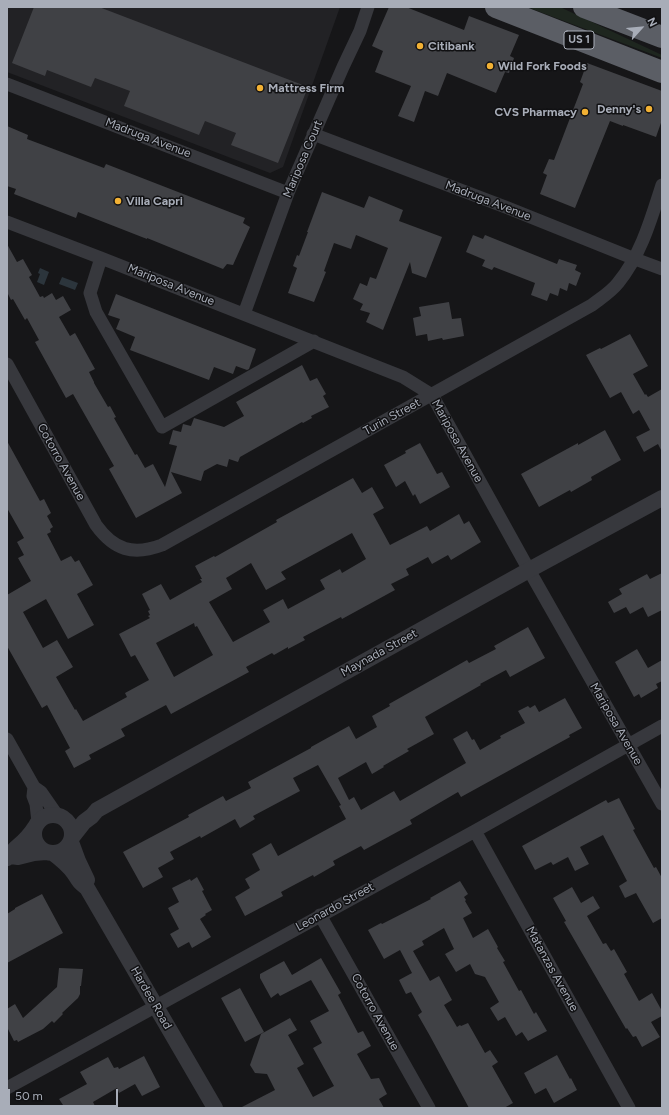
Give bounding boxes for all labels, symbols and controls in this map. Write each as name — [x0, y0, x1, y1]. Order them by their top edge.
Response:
north arrow — [621, 8, 661, 48]
text: N — [644, 16, 660, 29]
road number: US 1 — [564, 31, 594, 49]
place label: Citibank — [428, 39, 475, 53]
marker: Citibank — [415, 41, 425, 51]
place label: Wild Fork Foods — [498, 59, 587, 73]
marker: Wild Fork Foods — [485, 61, 495, 71]
place label: Mattress Firm — [268, 81, 344, 95]
marker: Mattress Firm — [255, 83, 265, 93]
place label: Denny's — [597, 102, 641, 116]
marker: Denny's — [644, 104, 654, 114]
place label: CVS Pharmacy — [494, 105, 577, 119]
marker: CVS Pharmacy — [580, 107, 590, 117]
street label: Madruga Avenue — [103, 115, 193, 161]
street label: Mariposa Court — [280, 118, 326, 200]
street label: Madruga Avenue — [443, 178, 533, 224]
place label: Villa Capri — [126, 194, 183, 208]
marker: Villa Capri — [113, 196, 123, 206]
street label: Mariposa Avenue — [125, 261, 217, 309]
street label: Turin Street — [361, 395, 423, 439]
street label: Mariposa Avenue — [428, 397, 486, 485]
street label: Cotorro Avenue — [34, 421, 88, 503]
street label: Maynada Street — [338, 626, 420, 680]
street label: Mariposa Avenue — [587, 680, 645, 768]
street label: Leonardo Street — [293, 880, 377, 934]
street label: Matanzas Avenue — [523, 924, 581, 1014]
street label: Hardee Road — [127, 964, 175, 1032]
street label: Cotorro Avenue — [348, 971, 402, 1053]
scale bar — [10, 1081, 120, 1107]
text: 50 m — [15, 1089, 43, 1103]

